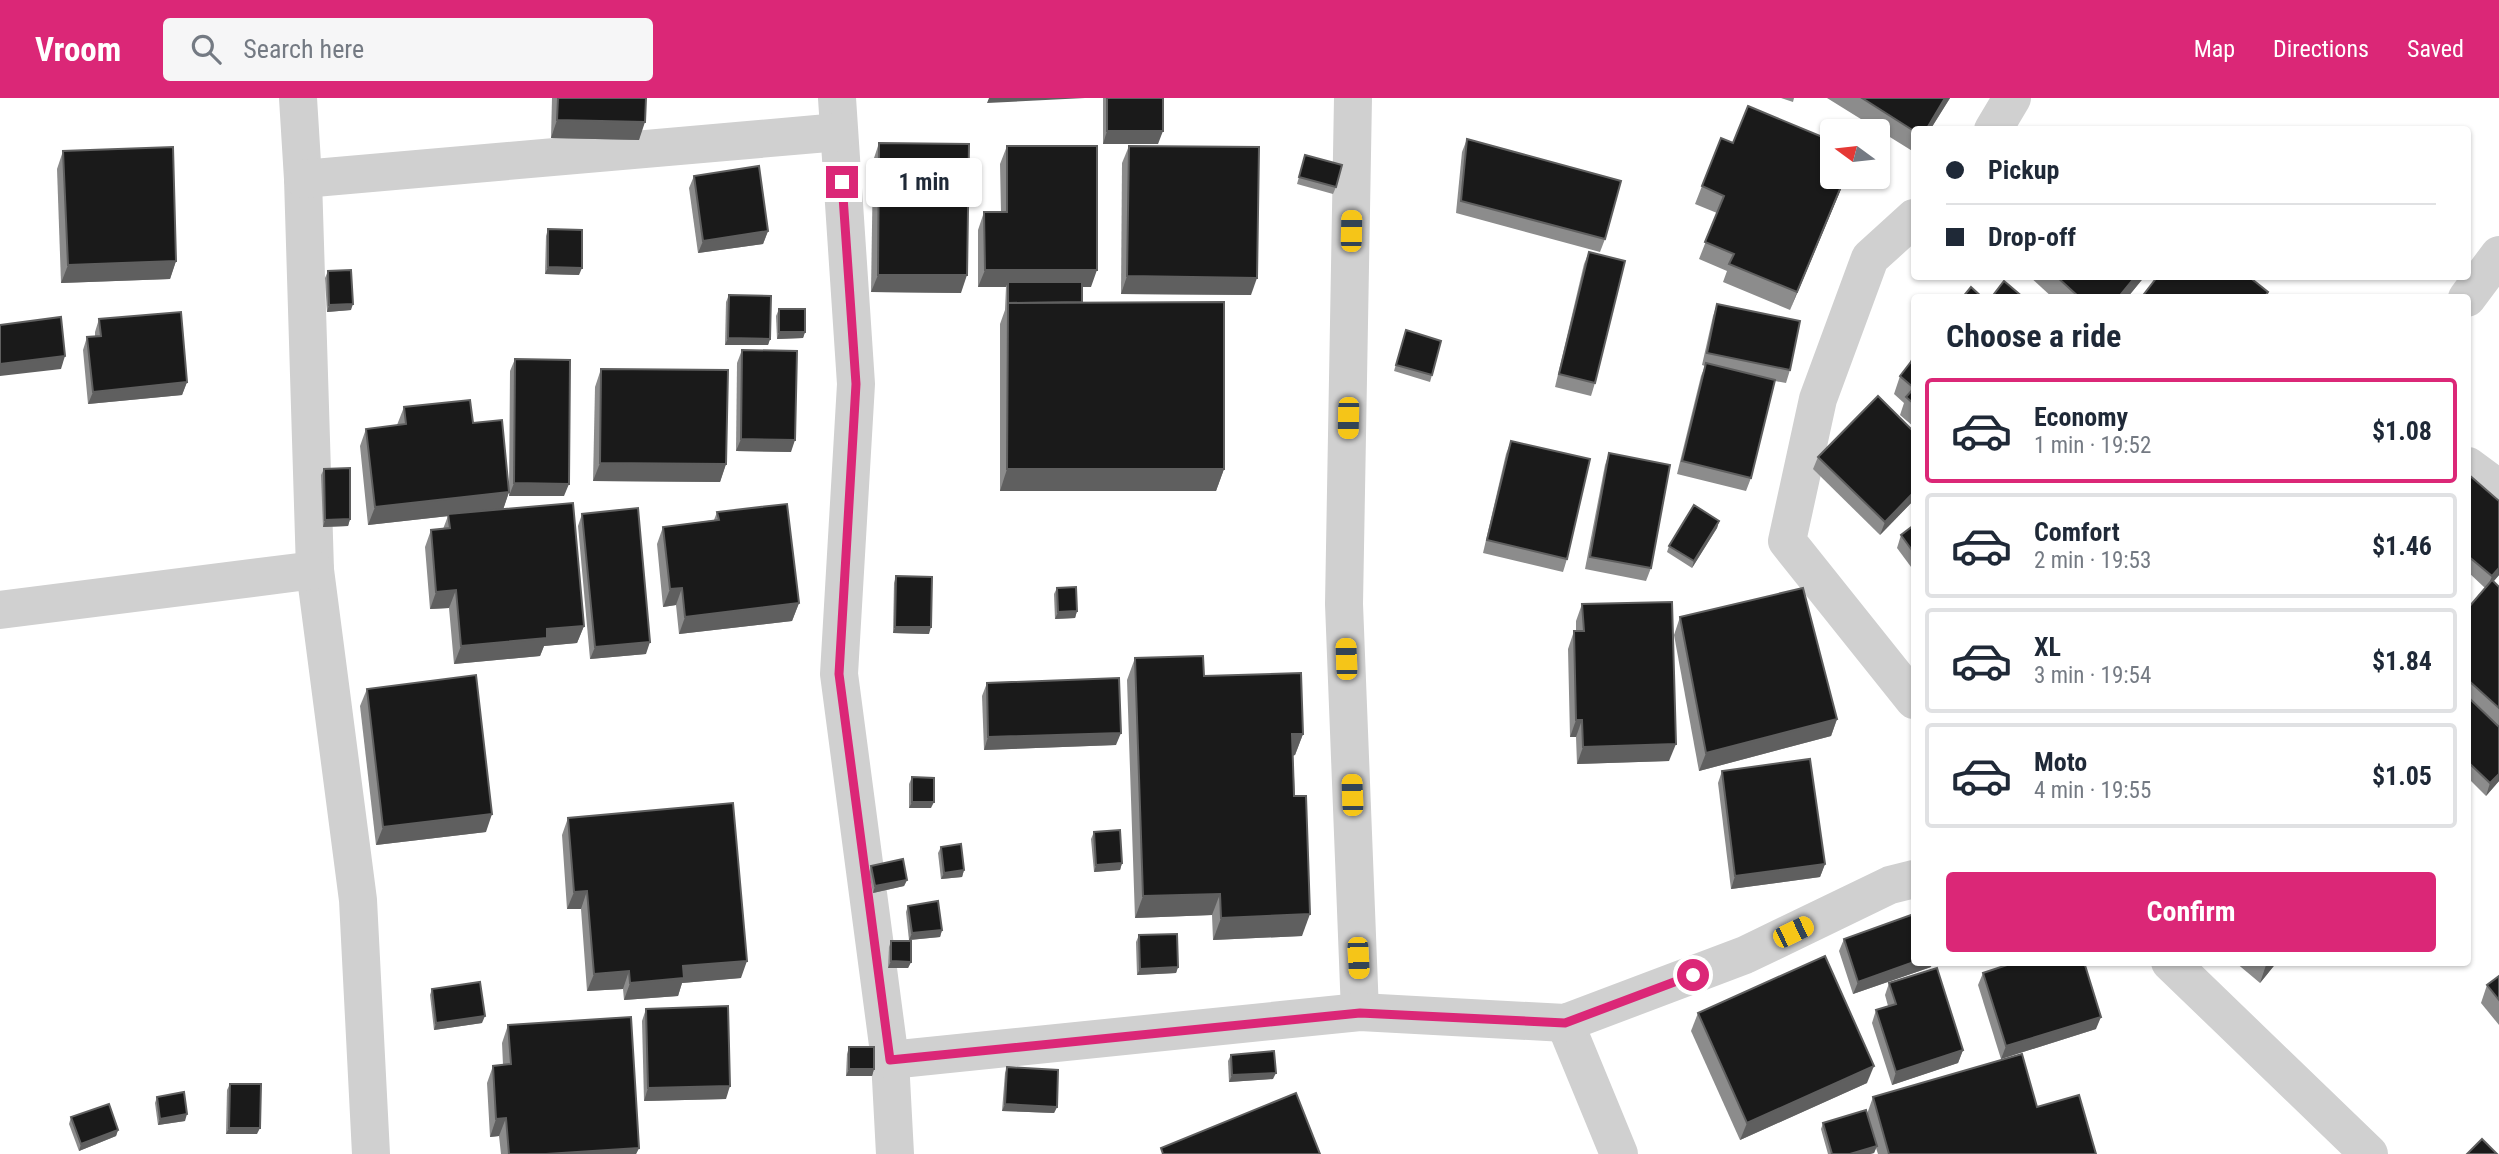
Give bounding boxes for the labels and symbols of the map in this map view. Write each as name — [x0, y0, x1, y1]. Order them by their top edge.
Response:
north arrow — [1820, 119, 1890, 189]
callout: 1 min — [866, 158, 982, 206]
route end — [826, 166, 858, 198]
car — [1341, 210, 1362, 252]
car — [1338, 397, 1359, 439]
car — [1335, 638, 1358, 680]
car — [1341, 774, 1364, 816]
car — [1770, 913, 1817, 951]
car — [1347, 936, 1370, 980]
route start — [1677, 959, 1709, 991]

